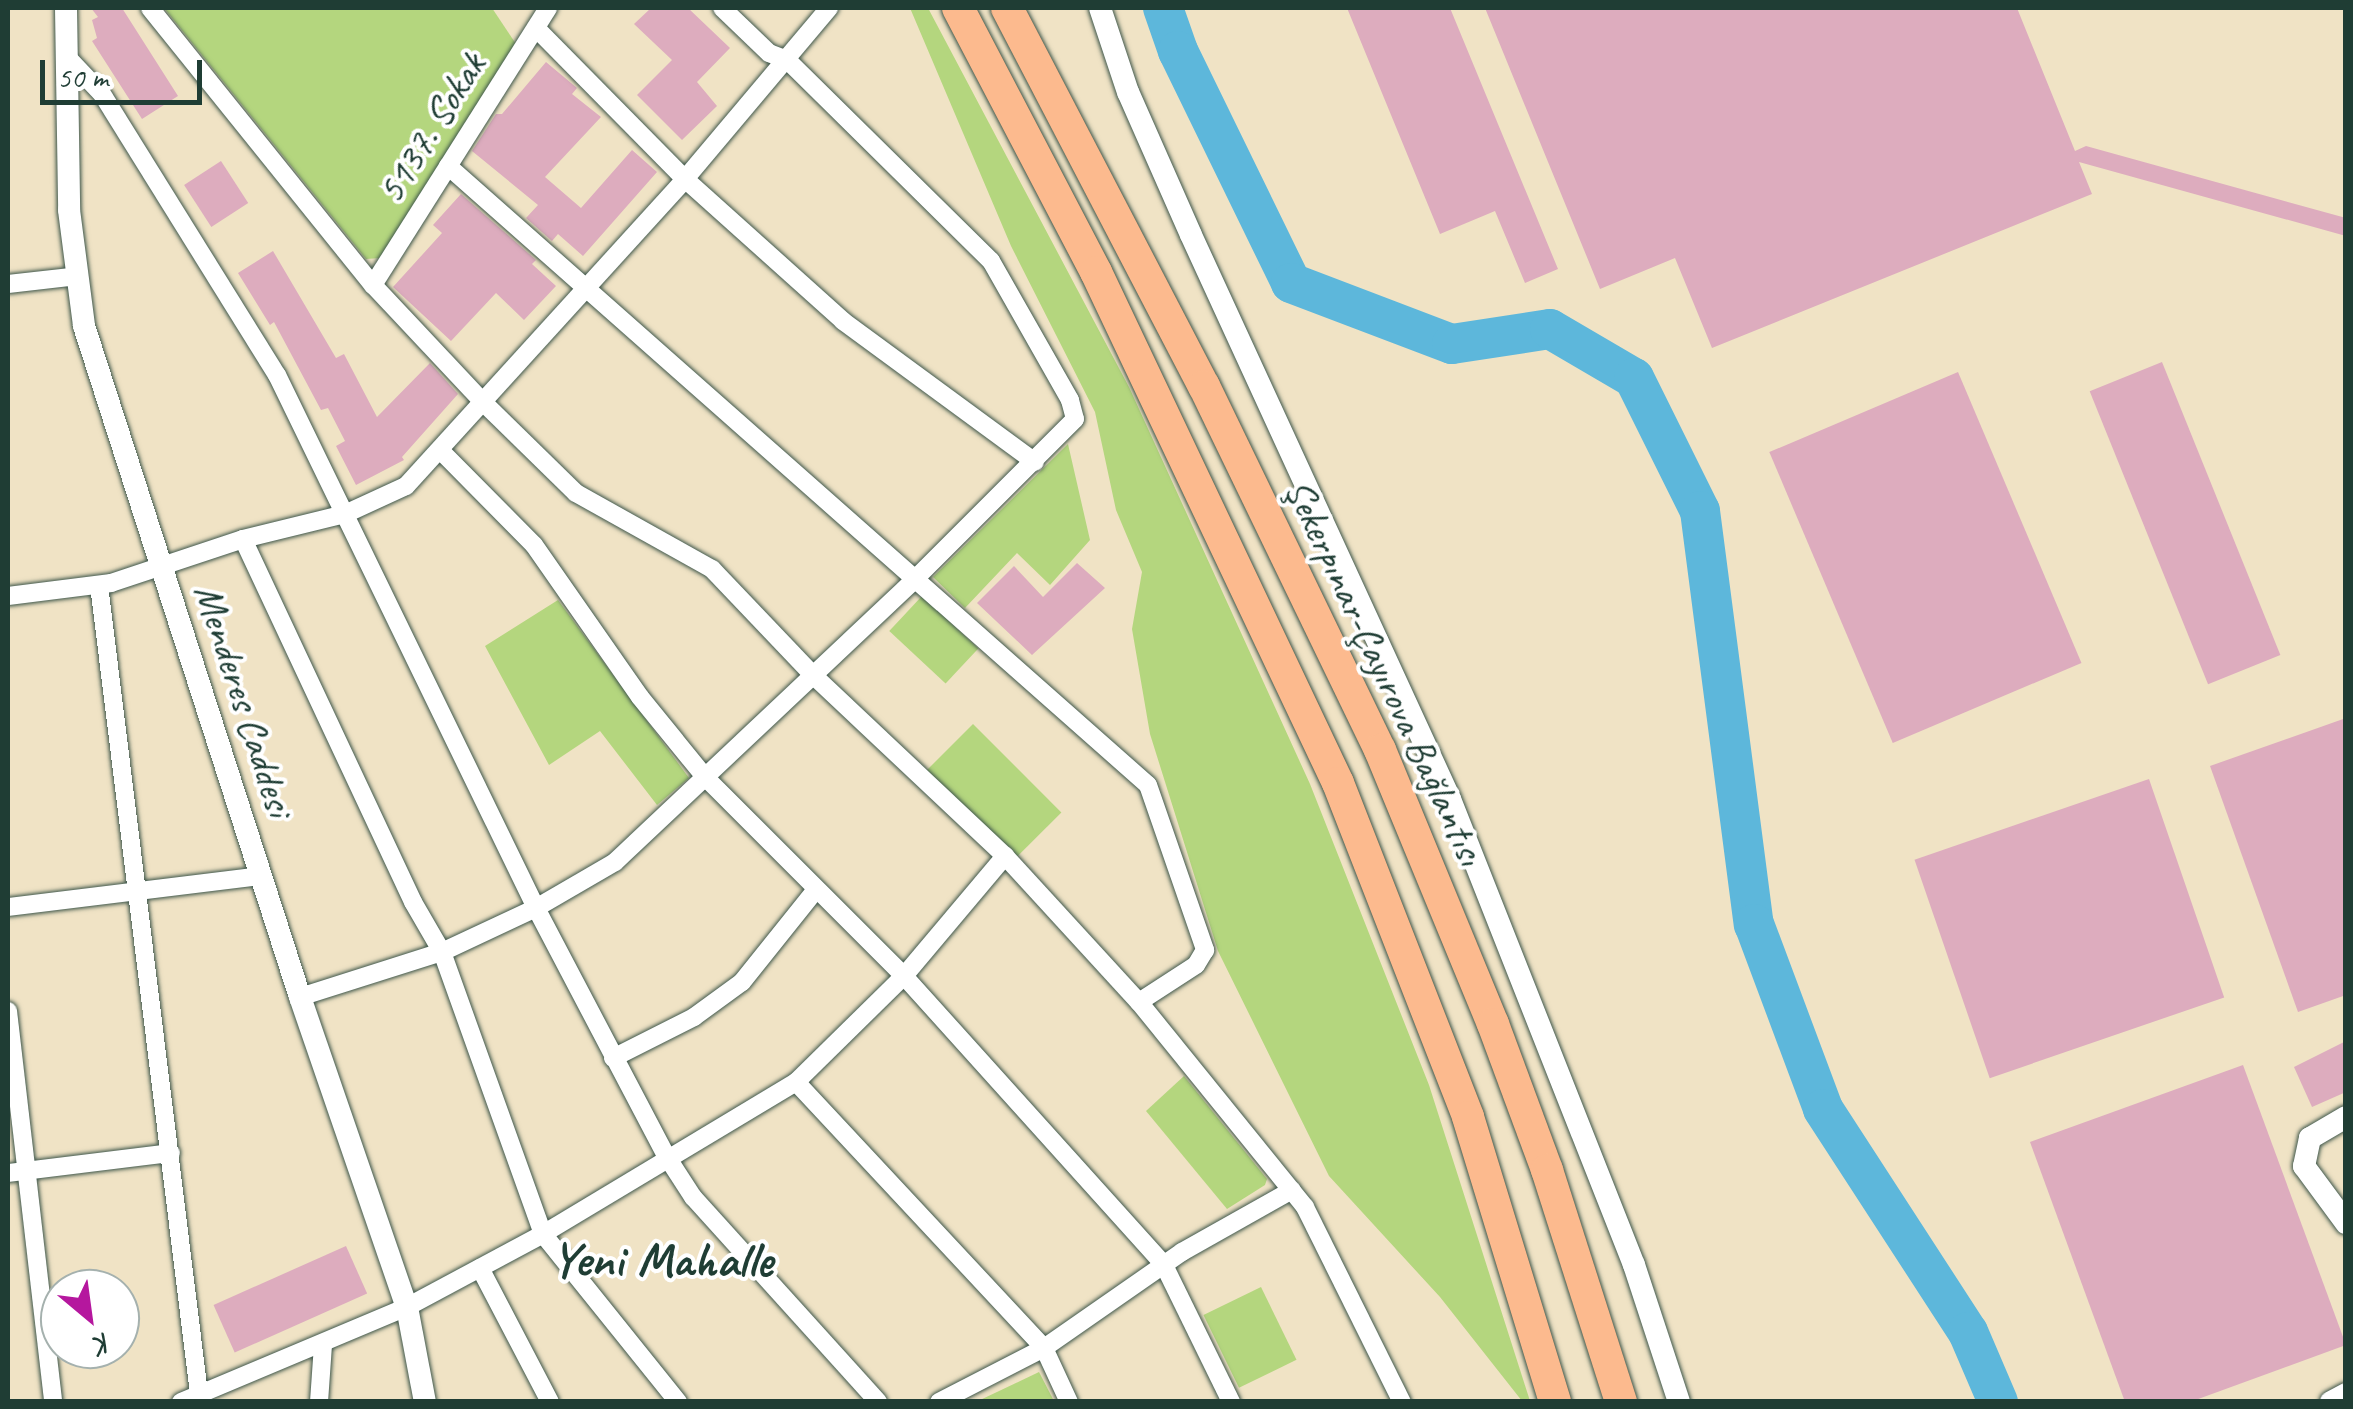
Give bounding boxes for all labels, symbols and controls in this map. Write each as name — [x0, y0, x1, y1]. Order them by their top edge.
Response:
scale bar — [45, 40, 208, 102]
street label: 5137. Sokak — [366, 44, 496, 212]
text: 50 m — [57, 58, 108, 96]
street label: Şekerpınar-Çayırova Bağlantısı — [1274, 471, 1496, 873]
street label: Menderes Caddesi — [184, 578, 304, 822]
district label: Yeni Mahalle — [551, 1230, 773, 1290]
north arrow — [40, 1269, 140, 1369]
text: K — [89, 1325, 119, 1363]

